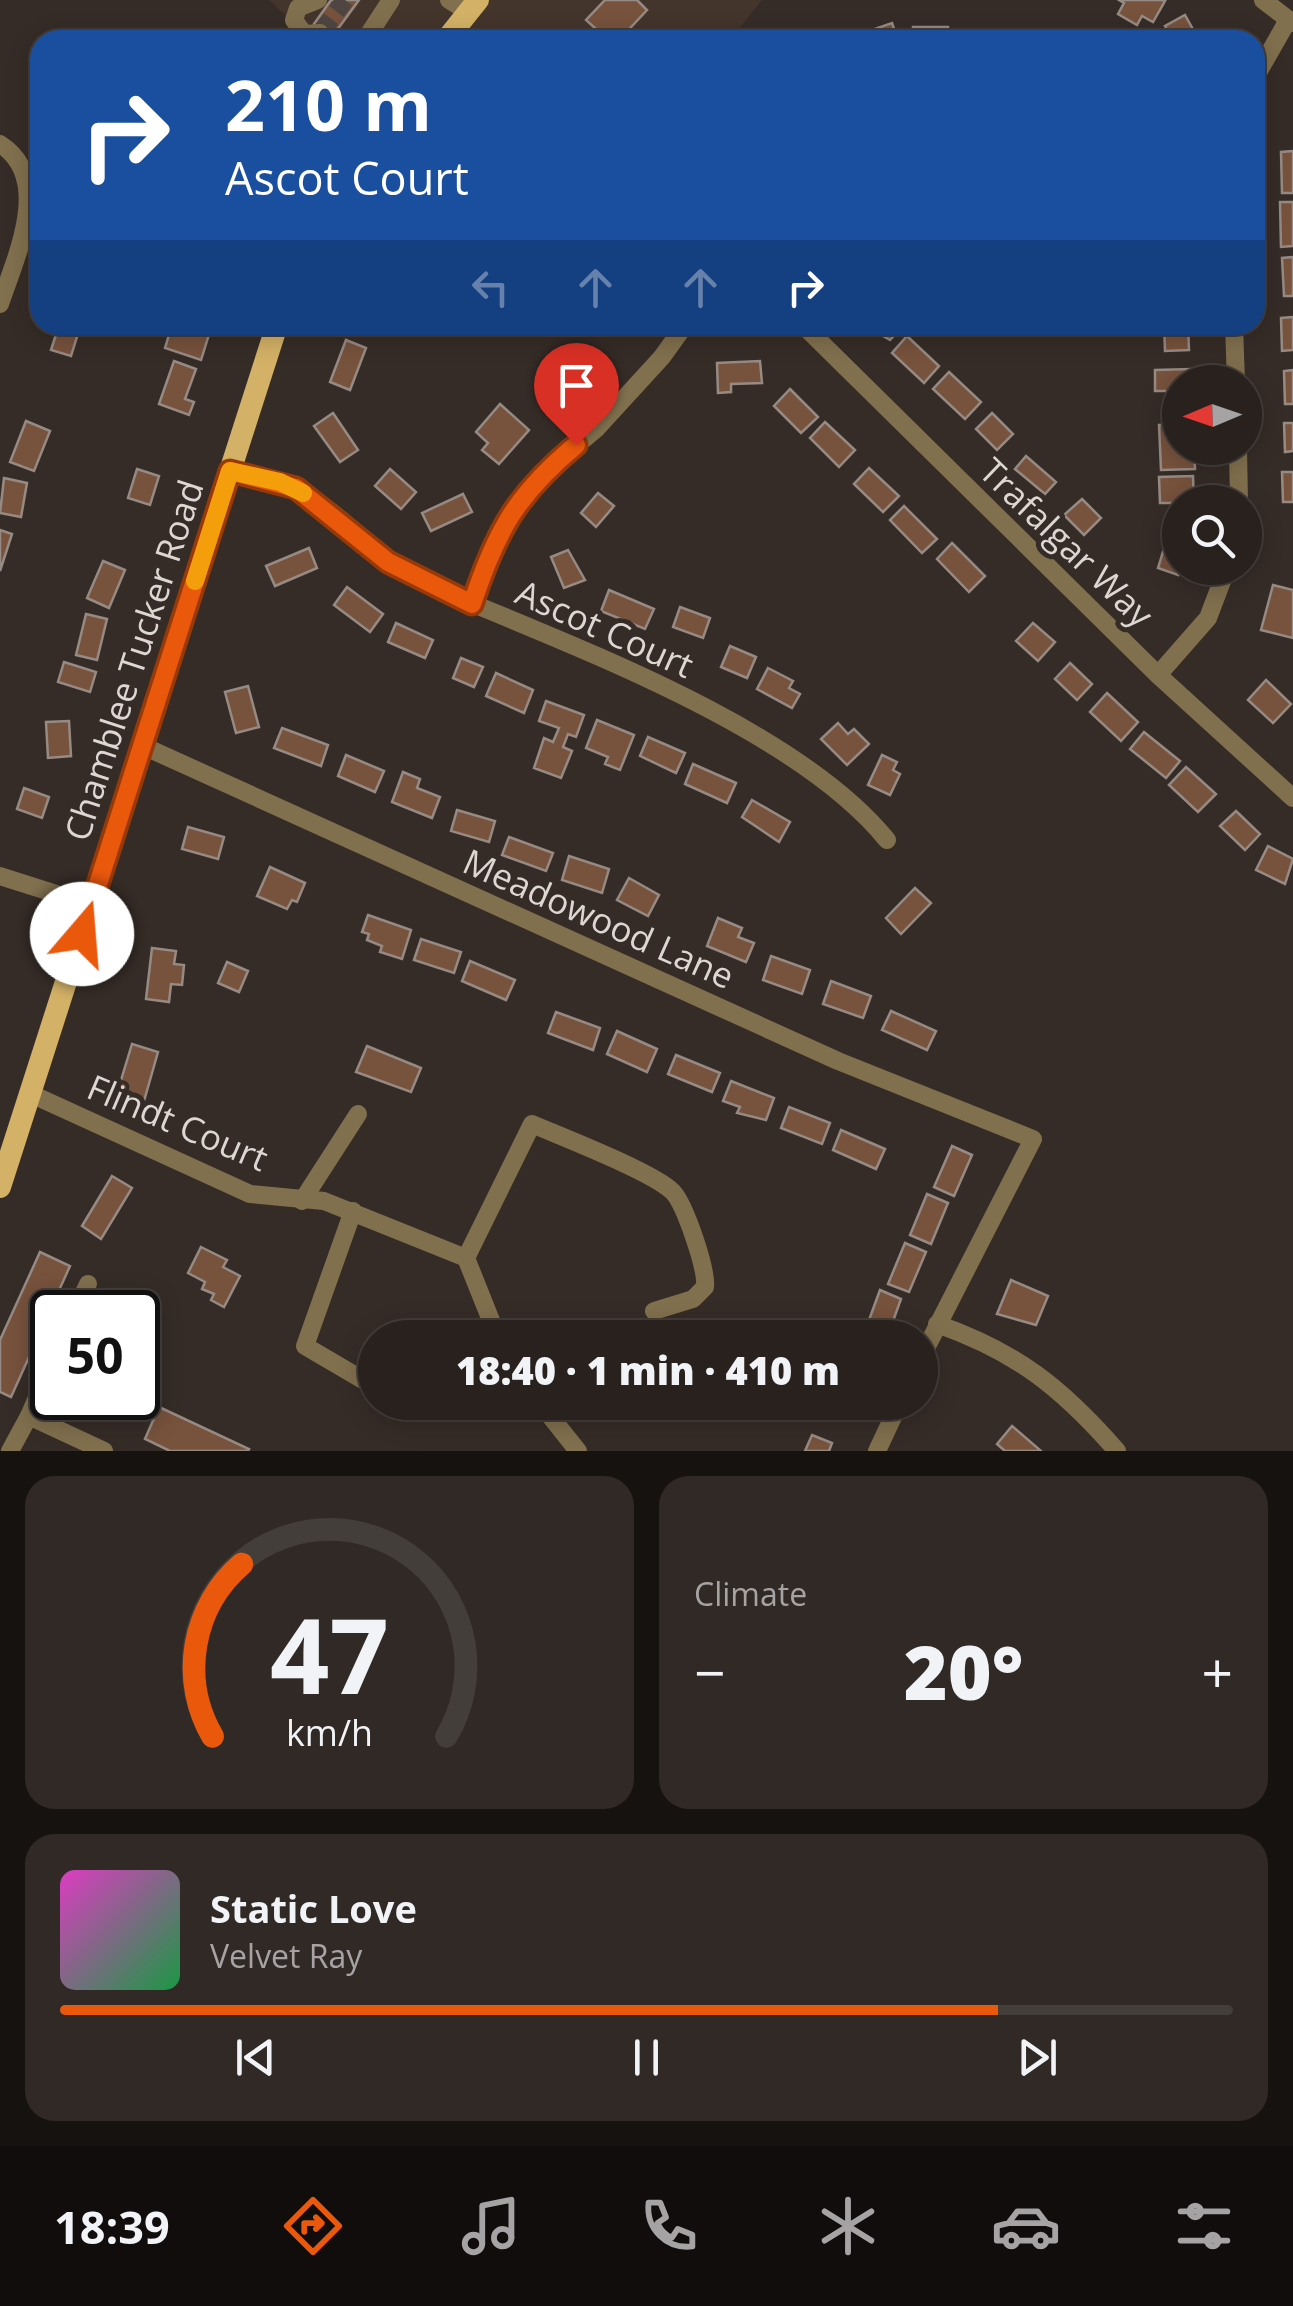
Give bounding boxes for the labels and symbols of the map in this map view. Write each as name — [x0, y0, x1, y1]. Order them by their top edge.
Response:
pin — [534, 343, 619, 446]
north arrow — [1162, 365, 1262, 465]
street label: Trafalgar Way — [970, 447, 1164, 637]
street label: Chamblee Tucker Road — [52, 474, 214, 846]
street label: Ascot Court — [509, 568, 701, 688]
street label: Meadowood Lane — [456, 837, 742, 999]
position arrow — [30, 882, 134, 986]
street label: Flindt Court — [81, 1063, 275, 1181]
speed limit sign: 50 — [30, 1290, 160, 1420]

